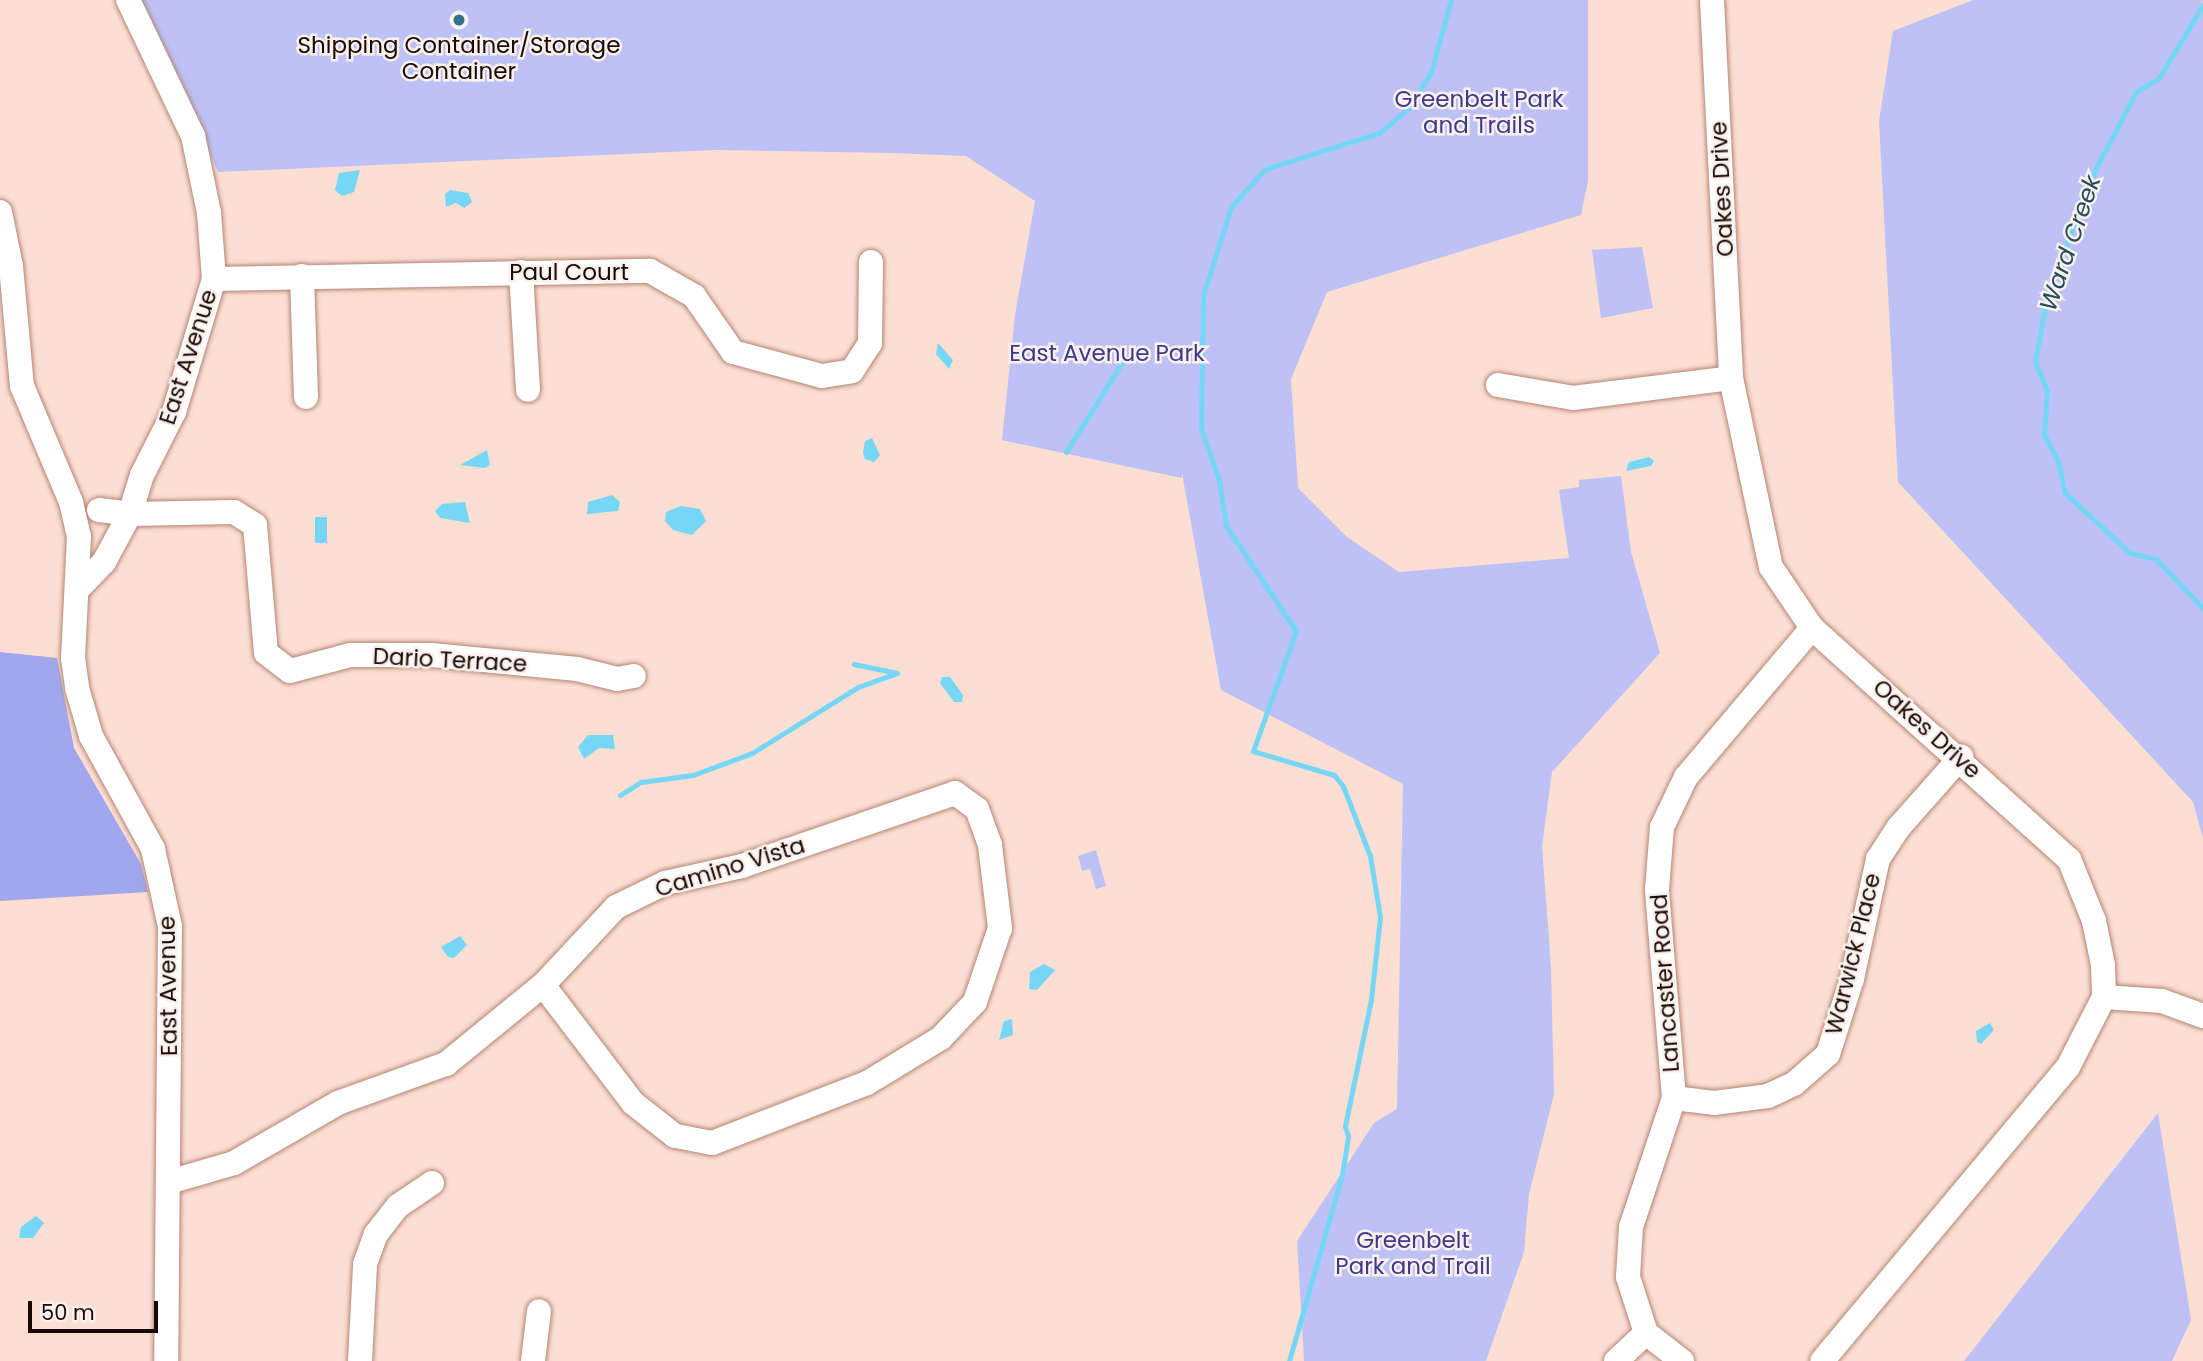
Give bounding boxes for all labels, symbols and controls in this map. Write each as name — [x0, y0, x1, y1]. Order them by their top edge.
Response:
marker: Shipping Container/Storage Container — [451, 12, 467, 28]
place label: Shipping Container/Storage Container — [298, 31, 620, 85]
park label: Greenbelt Park and Trails — [1395, 85, 1563, 139]
street label: Oakes Drive — [1705, 121, 1739, 257]
water label: Ward Creek — [2033, 171, 2107, 315]
street label: Paul Court — [509, 258, 629, 286]
street label: East Avenue — [153, 286, 223, 428]
park label: East Avenue Park — [1009, 339, 1205, 367]
street label: Dario Terrace — [372, 642, 528, 678]
street label: Oakes Drive — [1867, 673, 1987, 785]
street label: Camino Vista — [652, 831, 808, 903]
street label: Warwick Place — [1820, 870, 1886, 1038]
street label: Lancaster Road — [1645, 893, 1685, 1073]
street label: East Avenue — [153, 916, 183, 1056]
park label: Greenbelt Park and Trail — [1335, 1226, 1491, 1280]
scale bar — [32, 1288, 161, 1332]
text: 50 m — [41, 1298, 95, 1327]

